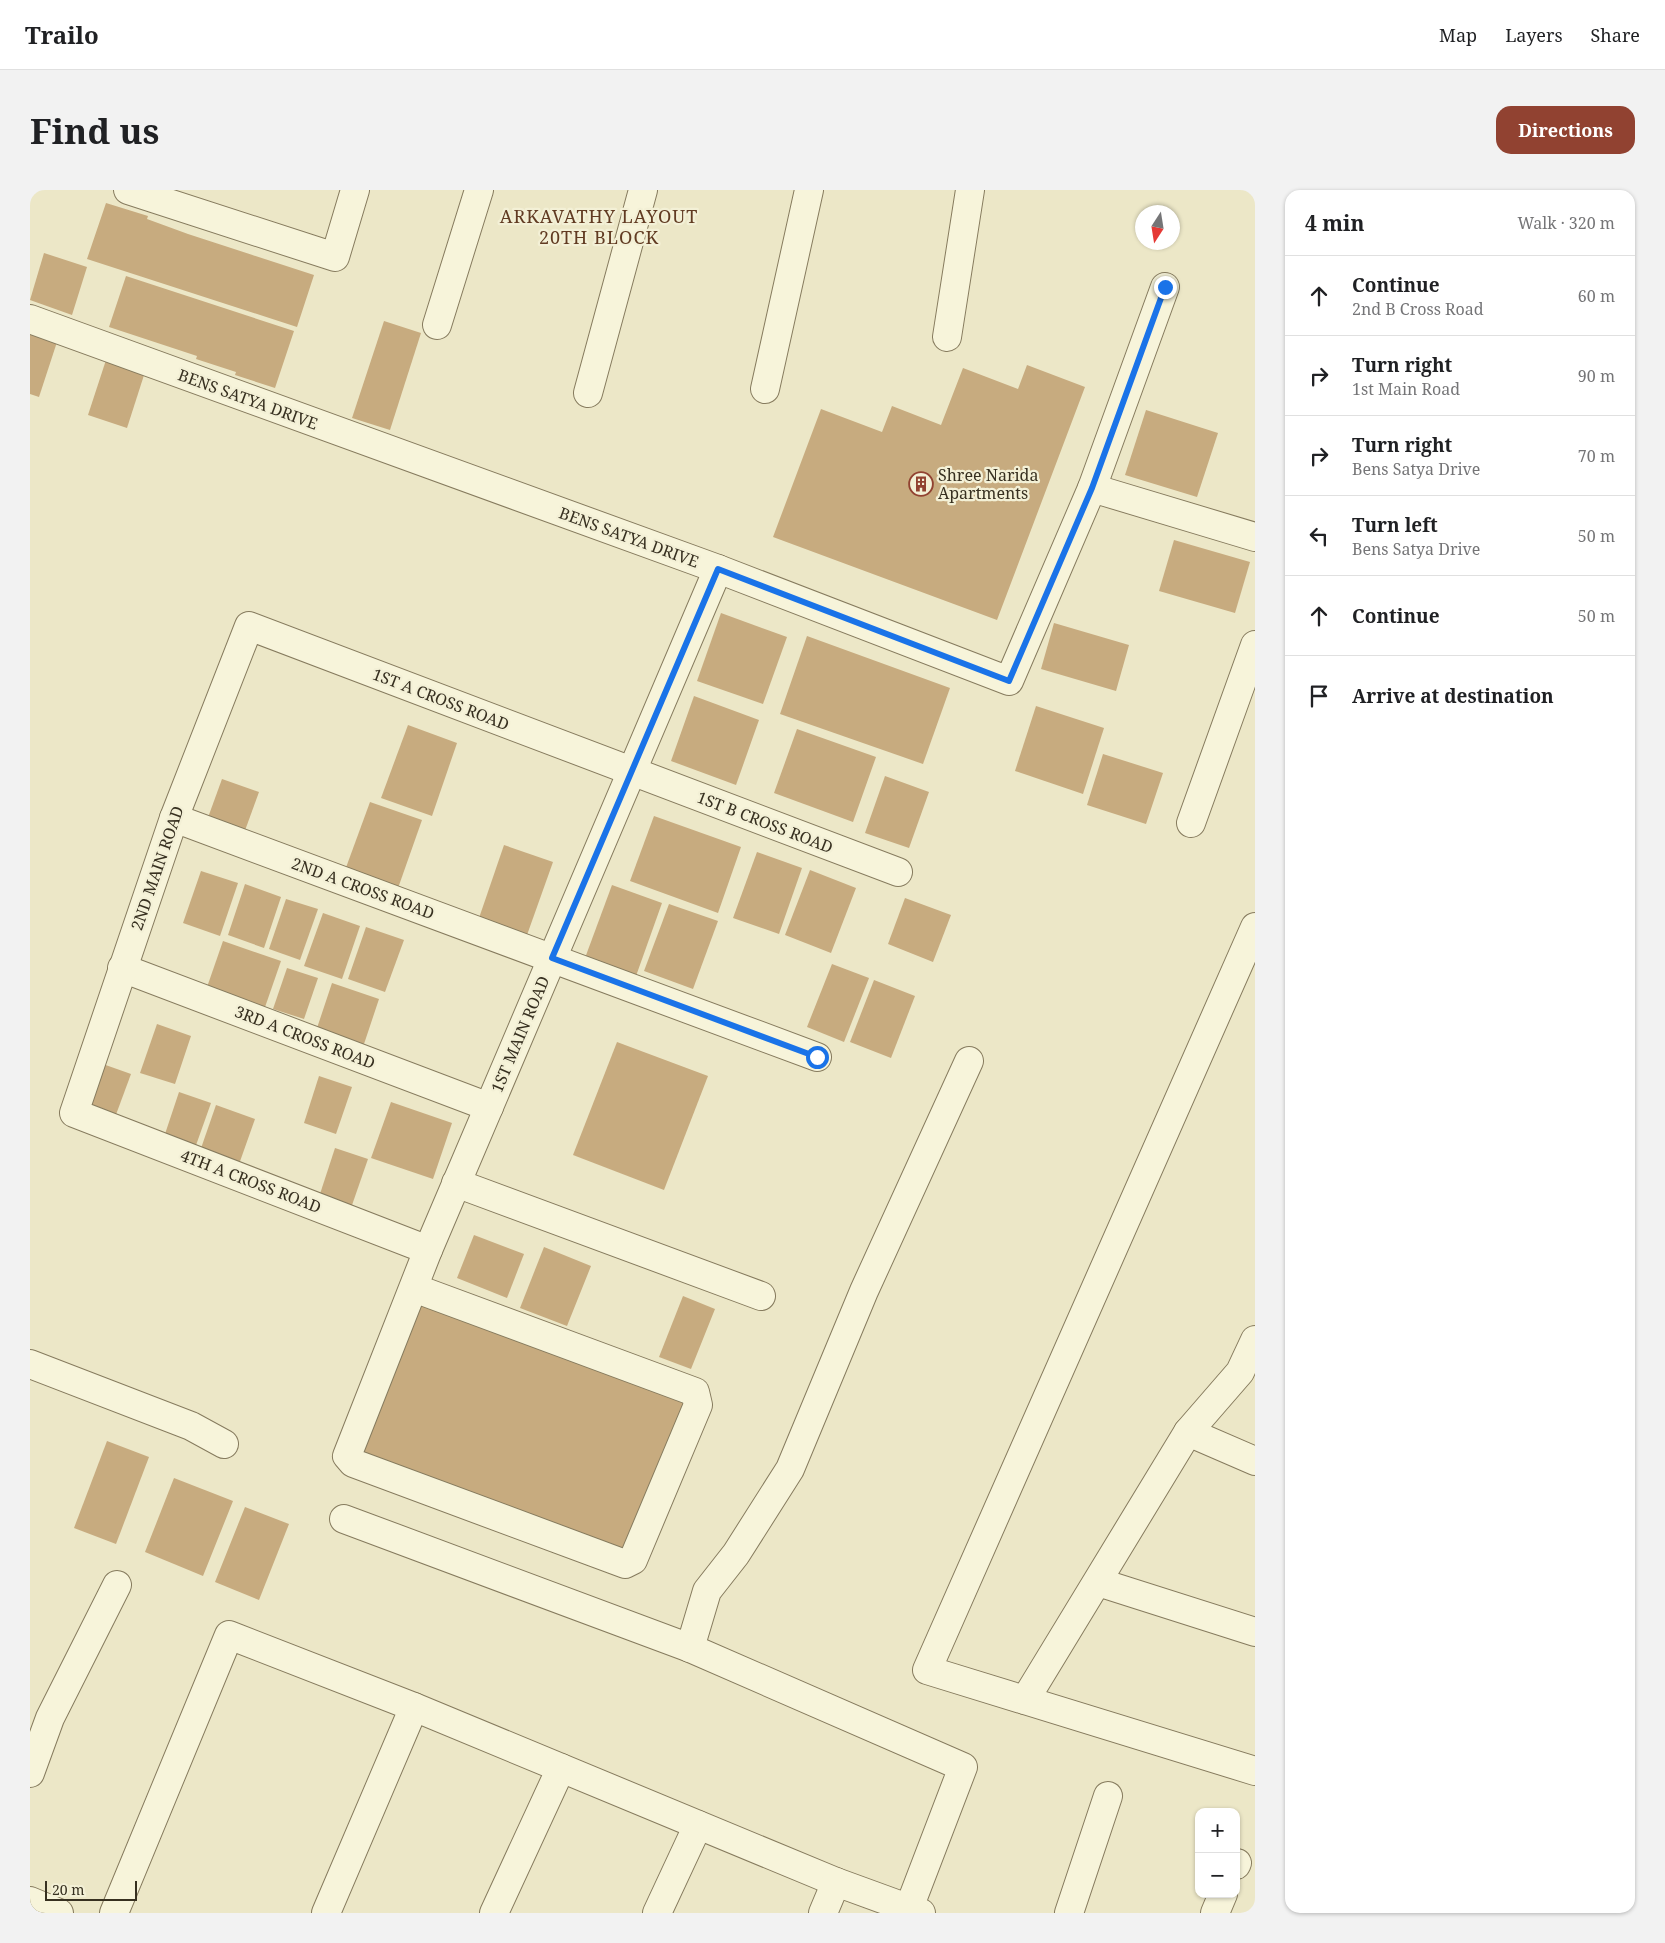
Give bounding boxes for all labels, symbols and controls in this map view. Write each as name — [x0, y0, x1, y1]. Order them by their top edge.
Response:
text: Trailo — [25, 18, 99, 51]
text: Map — [1439, 23, 1477, 47]
text: Layers — [1505, 23, 1563, 47]
text: Share — [1591, 23, 1640, 47]
button: Directions — [1496, 106, 1635, 154]
text: Find us — [30, 107, 159, 154]
district label: ARKAVATHY LAYOUT 20TH BLOCK — [500, 204, 698, 249]
north arrow — [1135, 205, 1180, 250]
text: 4 min — [1305, 209, 1364, 237]
text: Walk · 320 m — [1518, 212, 1615, 234]
text: Continue — [1352, 272, 1440, 298]
route end — [1154, 276, 1177, 299]
icon: ahead — [1305, 282, 1333, 310]
text: 60 m — [1578, 285, 1615, 307]
text: 2nd B Cross Road — [1352, 298, 1484, 320]
text: Turn right — [1352, 352, 1452, 378]
icon: right — [1305, 362, 1333, 390]
street label: BENS SATYA DRIVE — [175, 364, 321, 435]
text: 90 m — [1578, 365, 1615, 387]
text: 1st Main Road — [1352, 378, 1460, 400]
text: Turn right — [1352, 432, 1452, 458]
icon: right — [1305, 442, 1333, 470]
text: 70 m — [1578, 445, 1615, 467]
text: Bens Satya Drive — [1352, 458, 1480, 480]
place label: Shree Narida Apartments — [938, 464, 1038, 504]
building icon: Shree Narida Apartments — [908, 471, 934, 497]
street label: BENS SATYA DRIVE — [556, 502, 702, 573]
text: Turn left — [1352, 512, 1438, 538]
icon: left — [1305, 522, 1333, 550]
text: 50 m — [1578, 525, 1615, 547]
text: Bens Satya Drive — [1352, 538, 1480, 560]
icon: ahead — [1305, 602, 1333, 630]
text: Continue — [1352, 603, 1440, 629]
text: 50 m — [1578, 605, 1615, 627]
street label: 1ST A CROSS ROAD — [369, 663, 513, 735]
icon: arrive — [1305, 682, 1333, 710]
text: Arrive at destination — [1352, 683, 1554, 709]
street label: 1ST B CROSS ROAD — [694, 786, 836, 858]
street label: 2ND MAIN ROAD — [125, 803, 189, 933]
street label: 2ND A CROSS ROAD — [289, 852, 437, 924]
street label: 1ST MAIN ROAD — [486, 972, 554, 1096]
street label: 3RD A CROSS ROAD — [232, 1000, 378, 1074]
route start — [806, 1046, 829, 1069]
street label: 4TH A CROSS ROAD — [177, 1144, 325, 1218]
map controls — [1195, 1808, 1240, 1898]
button: + — [1195, 1808, 1240, 1853]
button: − — [1195, 1853, 1240, 1898]
scale bar — [45, 1878, 138, 1901]
text: 20 m — [52, 1880, 85, 1899]

